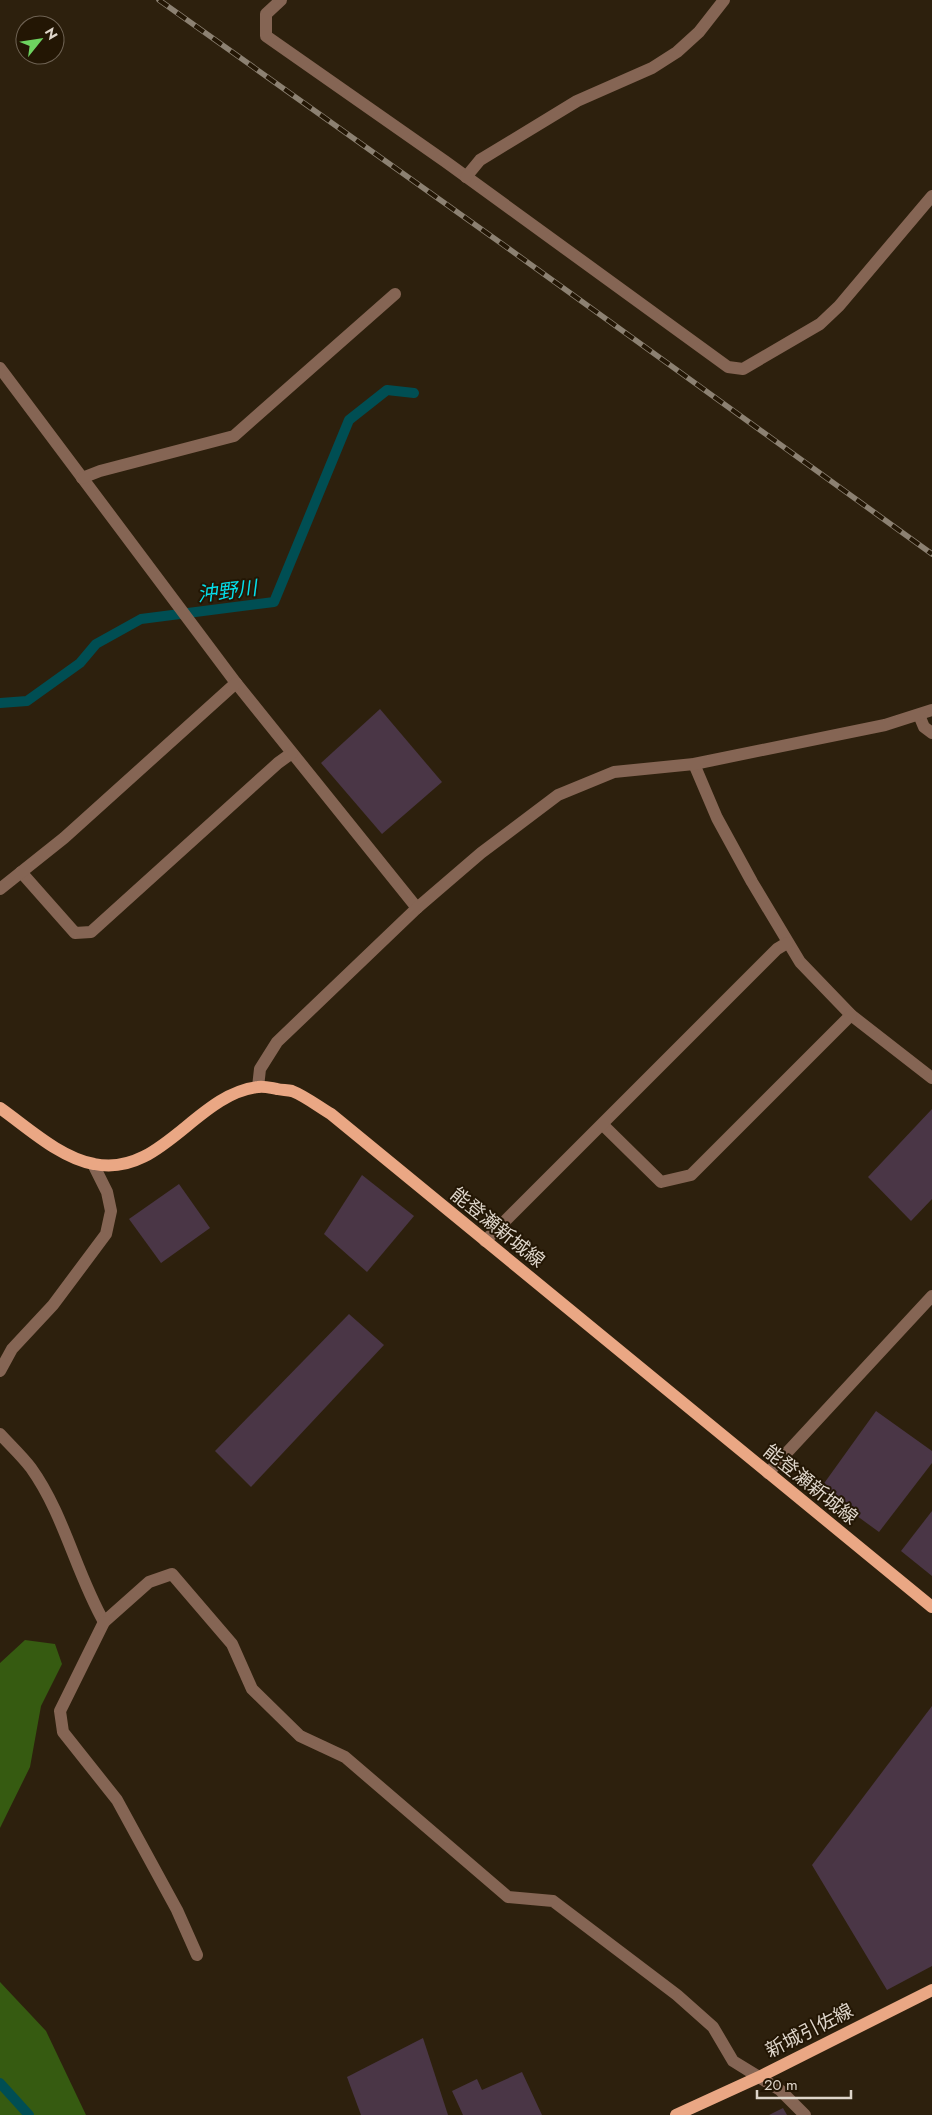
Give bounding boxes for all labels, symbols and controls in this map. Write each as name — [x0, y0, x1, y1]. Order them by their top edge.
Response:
north arrow — [15, 15, 65, 65]
text: N — [40, 24, 63, 43]
water label: 沖野川 — [196, 573, 261, 610]
street label: 能登瀬新城線 — [445, 1181, 550, 1274]
street label: 能登瀬新城線 — [758, 1438, 863, 1531]
street label: 新城引佐線 — [761, 1997, 858, 2064]
scale bar — [757, 2068, 851, 2100]
text: 20 m — [764, 2074, 798, 2096]

